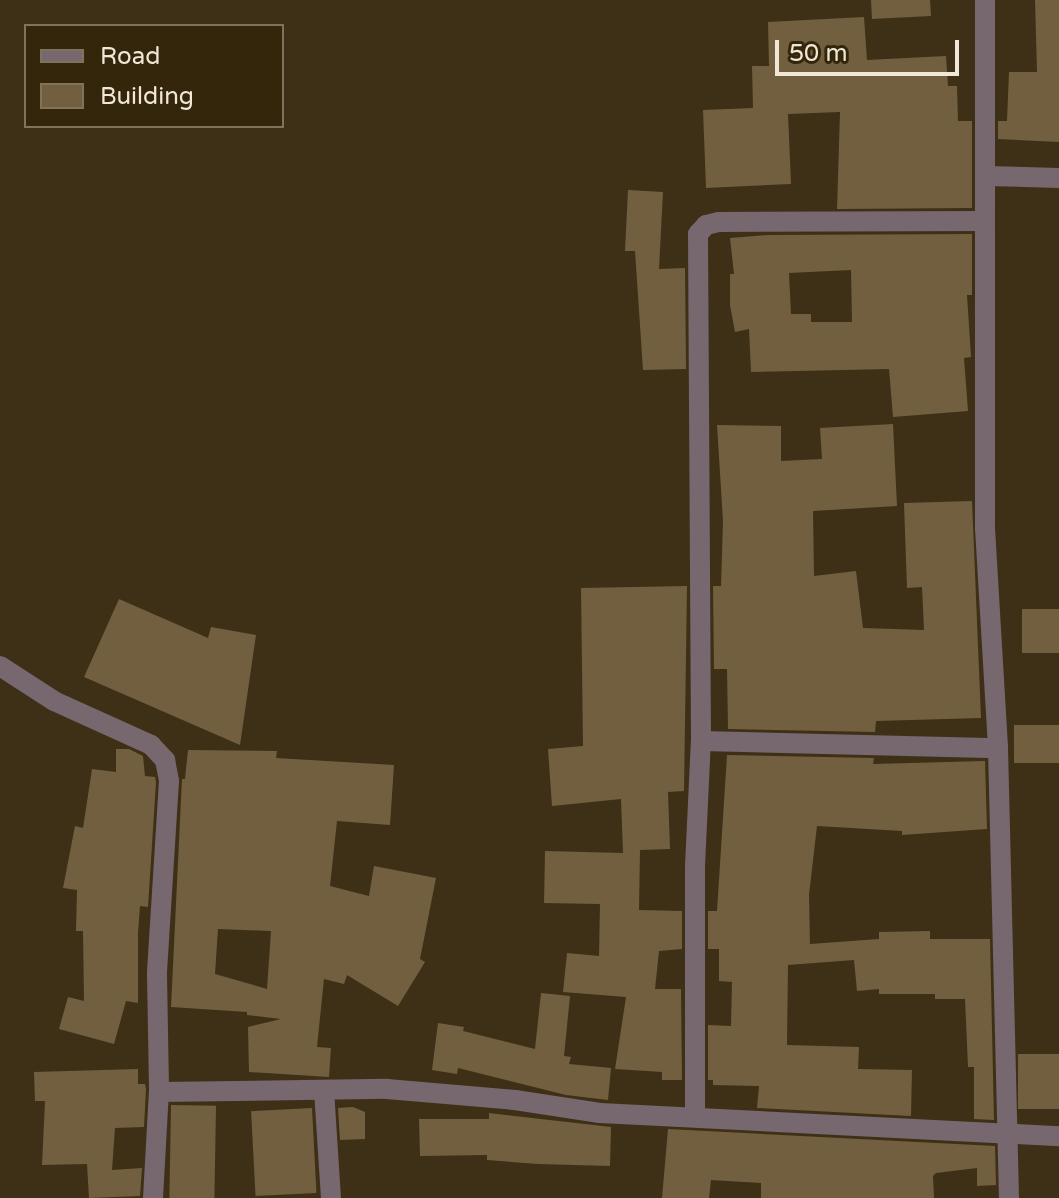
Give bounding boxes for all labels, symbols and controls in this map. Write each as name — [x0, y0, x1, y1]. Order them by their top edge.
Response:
legend — [24, 24, 284, 128]
scale bar — [779, 24, 963, 74]
text: 50 m — [789, 39, 847, 68]
text: Road — [100, 42, 160, 71]
text: Building — [100, 82, 194, 111]

